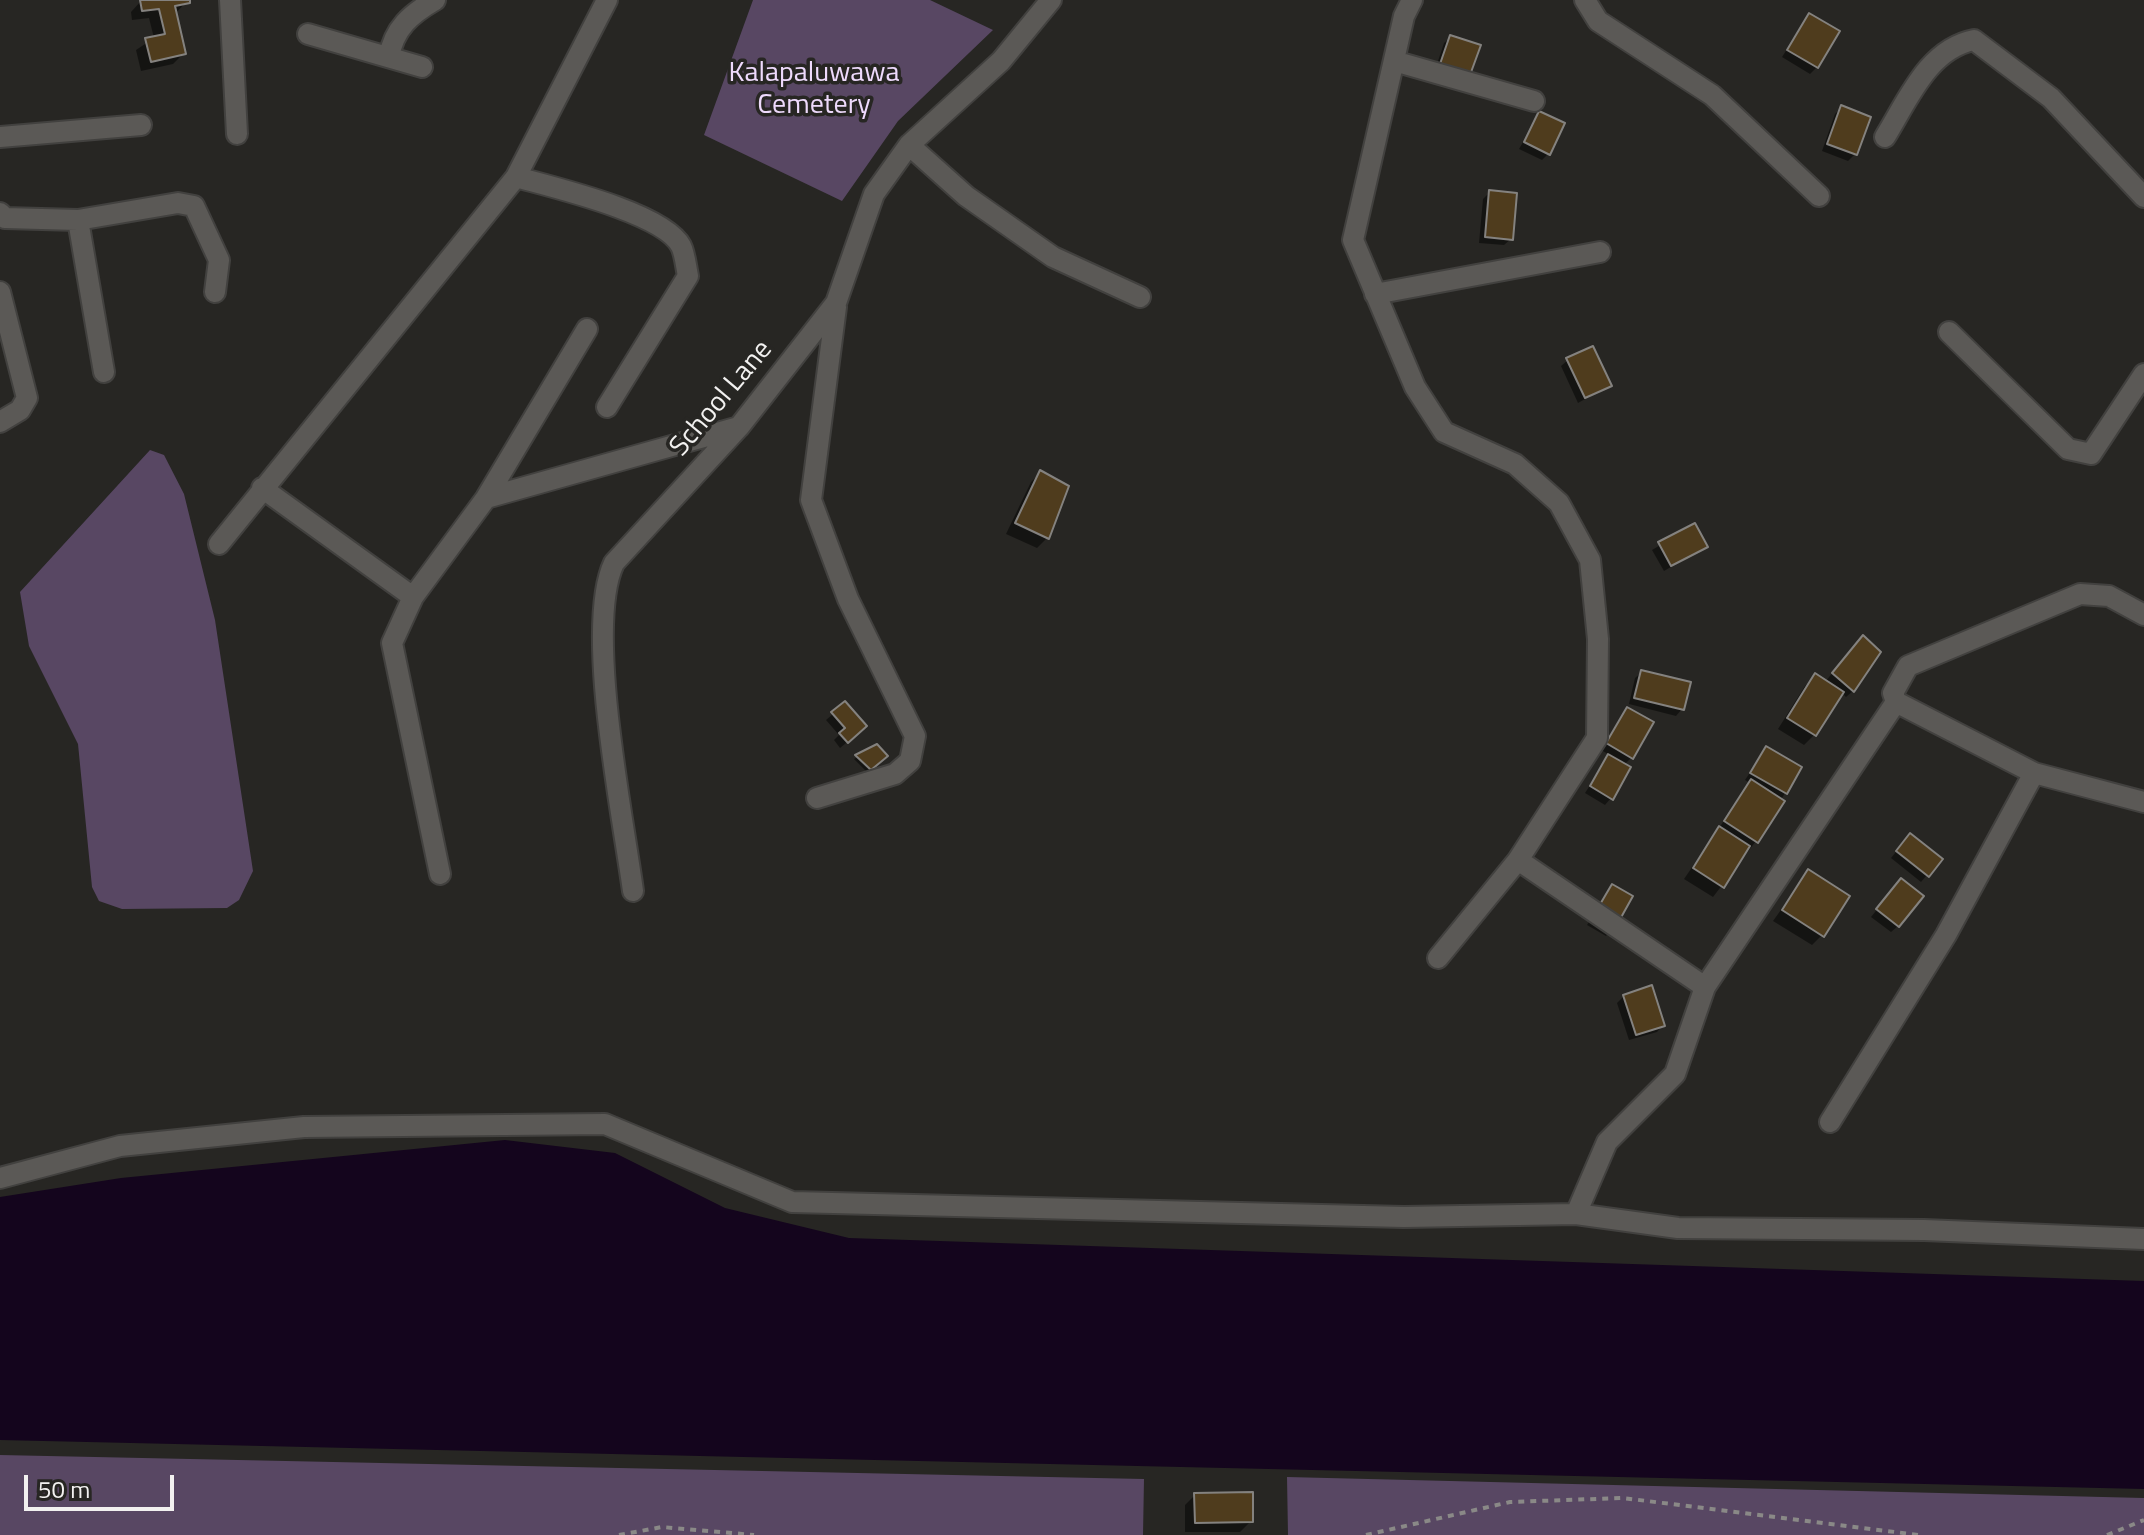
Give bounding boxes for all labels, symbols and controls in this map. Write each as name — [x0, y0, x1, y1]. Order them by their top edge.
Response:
park label: Kalapaluwawa Cemetery — [728, 57, 900, 123]
street label: School Lane — [664, 334, 780, 464]
scale bar — [28, 1459, 178, 1509]
text: 50 m — [38, 1471, 90, 1507]

